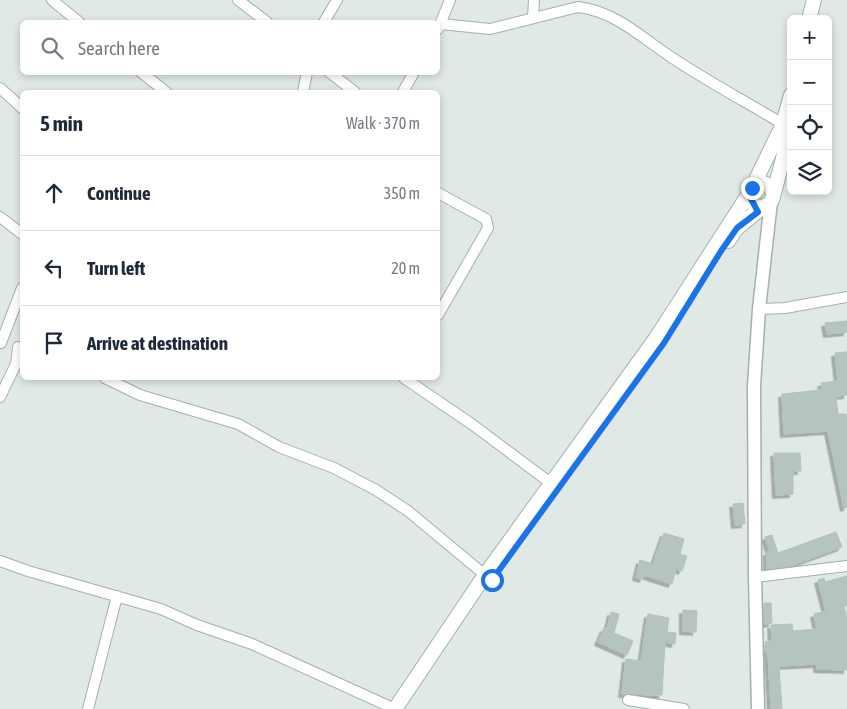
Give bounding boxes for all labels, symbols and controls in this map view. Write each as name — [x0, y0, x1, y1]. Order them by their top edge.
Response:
map controls — [787, 15, 832, 195]
button: + — [787, 15, 832, 60]
search box — [20, 20, 440, 75]
icon: search — [38, 34, 66, 62]
text: Search here — [78, 37, 160, 59]
button: − — [787, 60, 832, 105]
button: locate — [787, 105, 832, 150]
text: 5 min — [40, 111, 83, 135]
text: Walk · 370 m — [346, 114, 420, 132]
button: layers — [787, 150, 832, 195]
route end — [741, 177, 764, 200]
icon: ahead — [40, 179, 68, 207]
text: Continue — [87, 182, 151, 204]
text: 350 m — [384, 184, 420, 202]
icon: left — [40, 254, 68, 282]
text: Turn left — [87, 257, 145, 279]
text: 20 m — [391, 259, 420, 277]
icon: arrive — [40, 329, 68, 357]
text: Arrive at destination — [87, 332, 228, 354]
route start — [481, 569, 504, 592]

